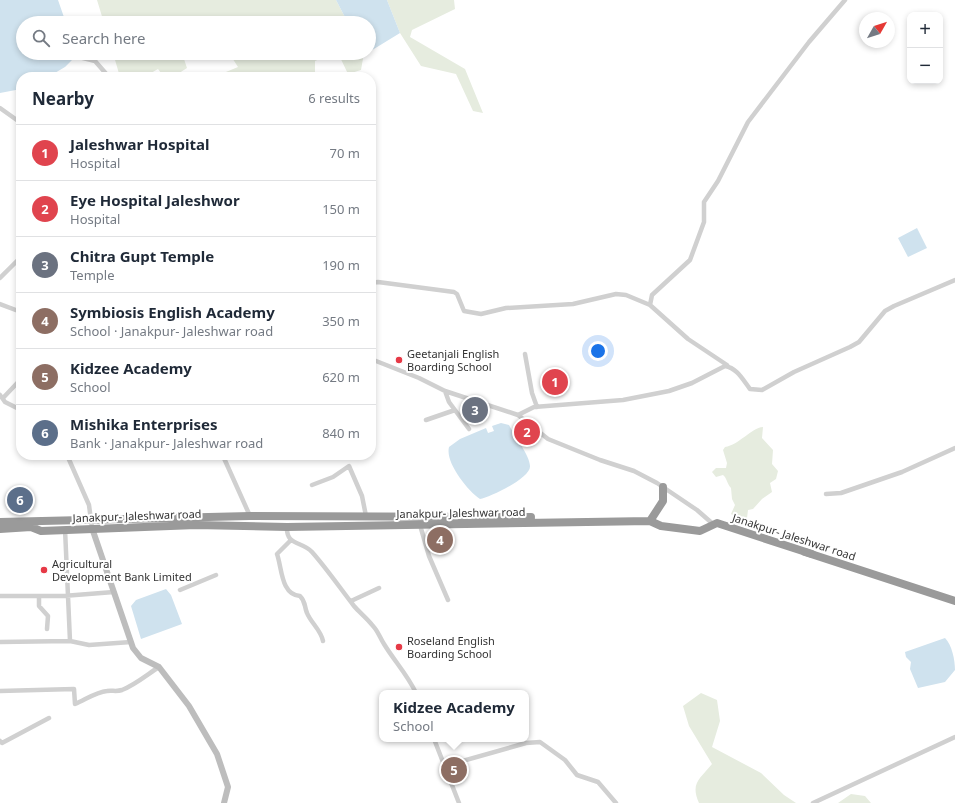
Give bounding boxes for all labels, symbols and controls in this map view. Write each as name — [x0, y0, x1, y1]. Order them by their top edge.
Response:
north arrow — [859, 12, 895, 48]
map controls — [907, 12, 943, 84]
button: + — [907, 12, 943, 48]
search box — [16, 16, 376, 60]
icon: search — [30, 27, 52, 49]
text: Search here — [62, 28, 145, 48]
button: − — [907, 48, 943, 84]
text: Nearby — [32, 87, 94, 110]
text: 6 results — [308, 89, 360, 107]
text: Jaleshwar Hospital — [70, 134, 209, 154]
text: 1 — [41, 144, 49, 162]
text: 70 m — [330, 144, 360, 162]
text: Hospital — [70, 154, 120, 172]
text: Eye Hospital Jaleshwor — [70, 190, 240, 210]
text: 2 — [41, 200, 49, 218]
text: 150 m — [322, 200, 360, 218]
text: Hospital — [70, 210, 120, 228]
text: Chitra Gupt Temple — [70, 246, 214, 266]
text: 3 — [41, 256, 49, 274]
text: 190 m — [322, 256, 360, 274]
text: Temple — [70, 266, 115, 284]
text: Symbiosis English Academy — [70, 302, 275, 322]
text: 4 — [41, 312, 49, 330]
text: 350 m — [322, 312, 360, 330]
text: School · Janakpur- Jaleshwar road — [70, 322, 273, 340]
your location — [588, 341, 608, 361]
place label: Geetanjali English Boarding School — [407, 346, 499, 374]
marker: Geetanjali English Boarding School — [394, 355, 404, 365]
text: Kidzee Academy — [70, 358, 192, 378]
pin: 1 — [542, 367, 568, 397]
text: 5 — [41, 368, 49, 386]
text: 620 m — [322, 368, 360, 386]
text: School — [70, 378, 111, 396]
pin: 3 — [462, 395, 488, 425]
text: Mishika Enterprises — [70, 414, 218, 434]
pin: 2 — [514, 417, 540, 447]
text: 6 — [41, 424, 49, 442]
text: 840 m — [322, 424, 360, 442]
text: Bank · Janakpur- Jaleshwar road — [70, 434, 263, 452]
pin: 6 — [7, 485, 33, 515]
street label: Janakpur- Jaleshwar road — [395, 504, 526, 521]
street label: Janakpur- Jaleshwar road — [71, 506, 202, 525]
street label: Janakpur- Jaleshwar road — [730, 509, 858, 564]
pin: 4 — [427, 525, 453, 555]
place label: Agricultural Development Bank Limited — [52, 556, 192, 584]
marker: Agricultural Development Bank Limited — [39, 565, 49, 575]
place label: Roseland English Boarding School — [407, 633, 495, 661]
marker: Roseland English Boarding School — [394, 642, 404, 652]
popup — [379, 690, 529, 742]
text: Kidzee Academy — [393, 697, 515, 717]
text: School — [393, 717, 434, 735]
pin: 5 — [441, 755, 467, 785]

